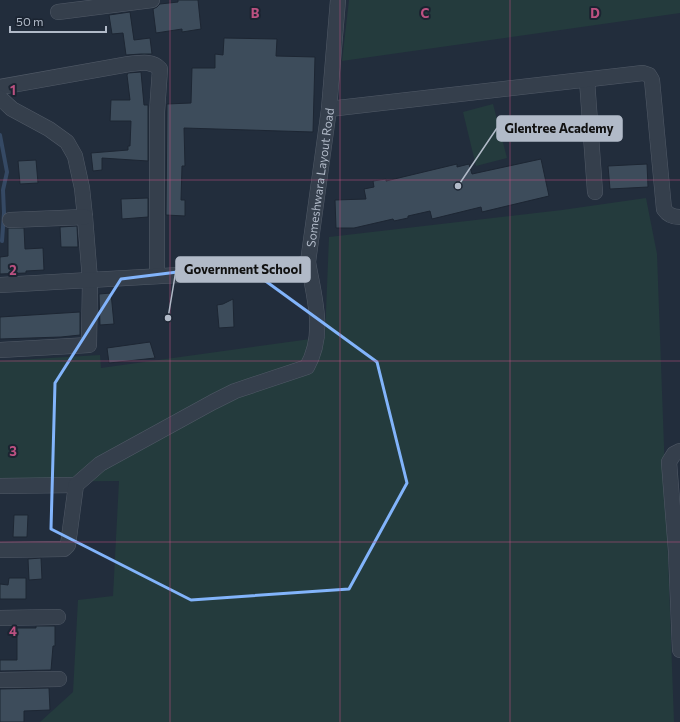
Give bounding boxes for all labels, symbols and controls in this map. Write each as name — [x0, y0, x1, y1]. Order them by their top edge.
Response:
text: B — [251, 5, 260, 21]
text: C — [421, 5, 430, 21]
text: D — [590, 5, 600, 21]
scale bar — [10, 8, 106, 34]
text: 50 m — [16, 14, 44, 28]
text: 1 — [10, 82, 16, 98]
street label: Someshwara Layout Road — [303, 107, 336, 248]
callout: Glentree Academy — [497, 116, 622, 141]
text: Glentree Academy — [504, 120, 614, 136]
callout: Government School — [176, 257, 310, 282]
text: Government School — [184, 261, 302, 277]
text: 2 — [9, 262, 17, 278]
text: 3 — [9, 443, 17, 459]
text: 4 — [9, 623, 17, 639]

